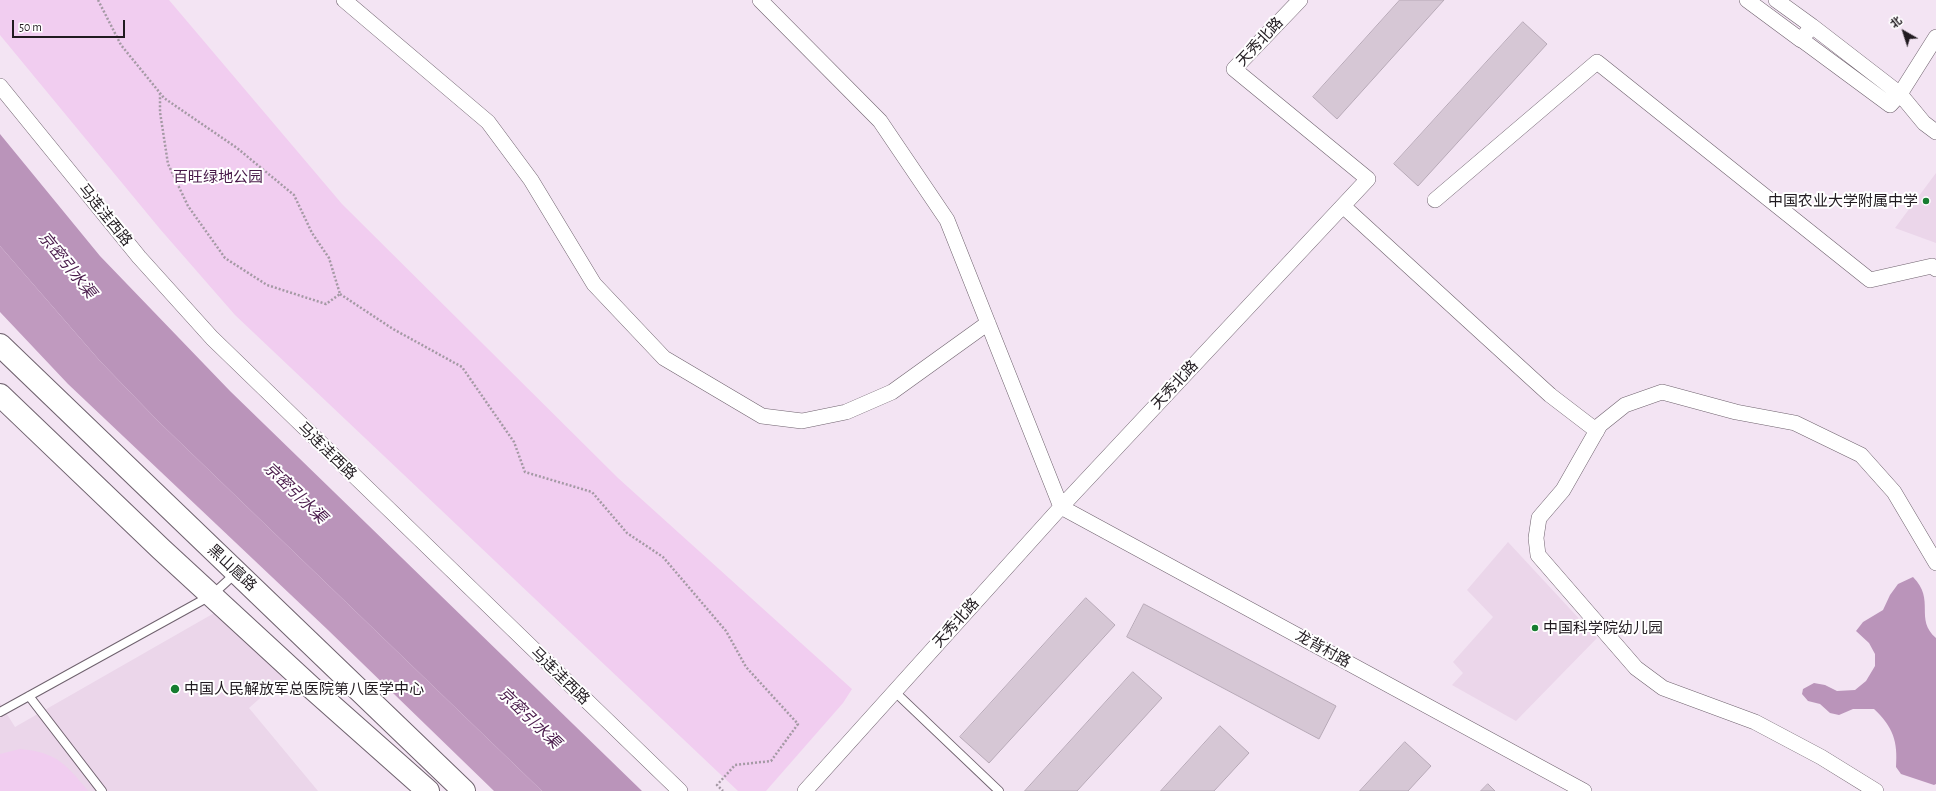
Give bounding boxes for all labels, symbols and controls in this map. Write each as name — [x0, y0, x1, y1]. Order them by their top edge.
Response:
scale bar — [14, 12, 127, 38]
north arrow — [1884, 12, 1924, 52]
street label: 天秀北路 — [1233, 14, 1287, 70]
text: 北 — [1888, 15, 1904, 30]
text: 50 m — [19, 21, 42, 33]
park label: 百旺绿地公园 — [173, 168, 263, 186]
street label: 马连洼西路 — [74, 180, 136, 250]
place label: 中国农业大学附属中学 — [1768, 192, 1918, 210]
marker: 中国农业大学附属中学 — [1921, 196, 1931, 206]
water label: 京密引水渠 — [34, 228, 100, 302]
street label: 天秀北路 — [1148, 357, 1202, 413]
street label: 马连洼西路 — [294, 418, 360, 484]
water label: 京密引水渠 — [260, 458, 330, 528]
street label: 黑山扈路 — [204, 541, 260, 595]
street label: 天秀北路 — [929, 595, 983, 651]
place label: 中国科学院幼儿园 — [1543, 619, 1663, 637]
marker: 中国科学院幼儿园 — [1530, 623, 1540, 633]
street label: 龙背村路 — [1292, 627, 1354, 671]
street label: 马连洼西路 — [527, 643, 593, 709]
place label: 中国人民解放军总医院第八医学中心 — [184, 680, 424, 698]
marker: 中国人民解放军总医院第八医学中心 — [169, 683, 181, 695]
water label: 京密引水渠 — [494, 683, 564, 753]

